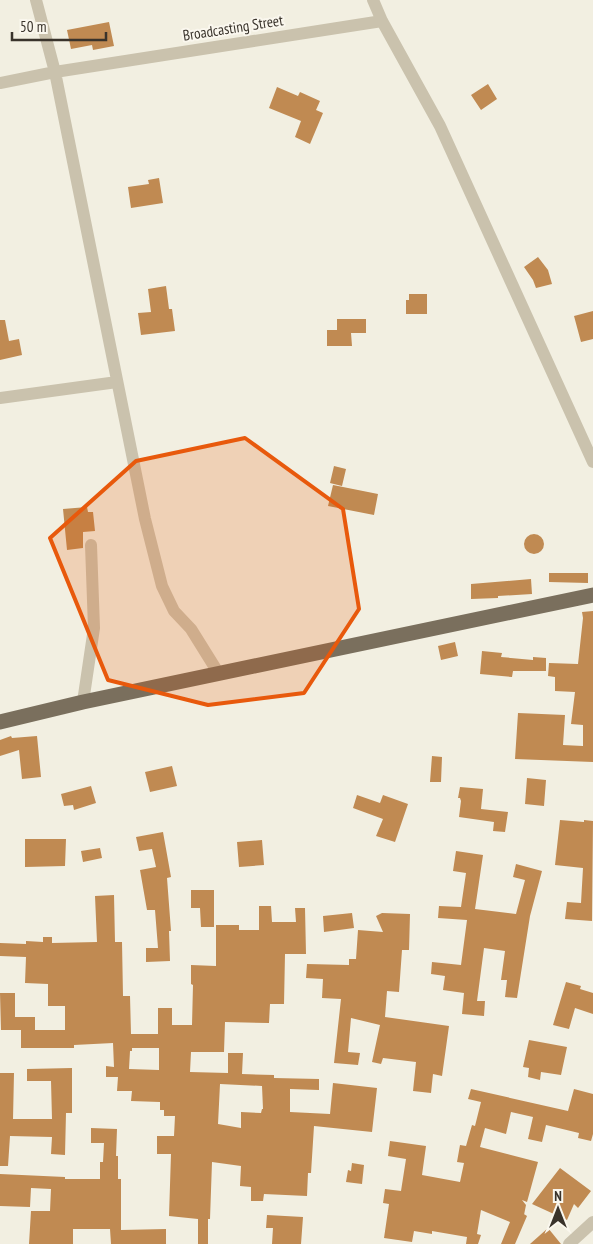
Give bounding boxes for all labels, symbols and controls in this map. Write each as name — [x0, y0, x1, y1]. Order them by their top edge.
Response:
scale bar — [12, 10, 106, 42]
street label: Broadcasting Street — [181, 10, 284, 45]
text: 50 m — [20, 17, 46, 36]
north arrow — [533, 1184, 583, 1234]
text: N — [554, 1187, 562, 1205]

